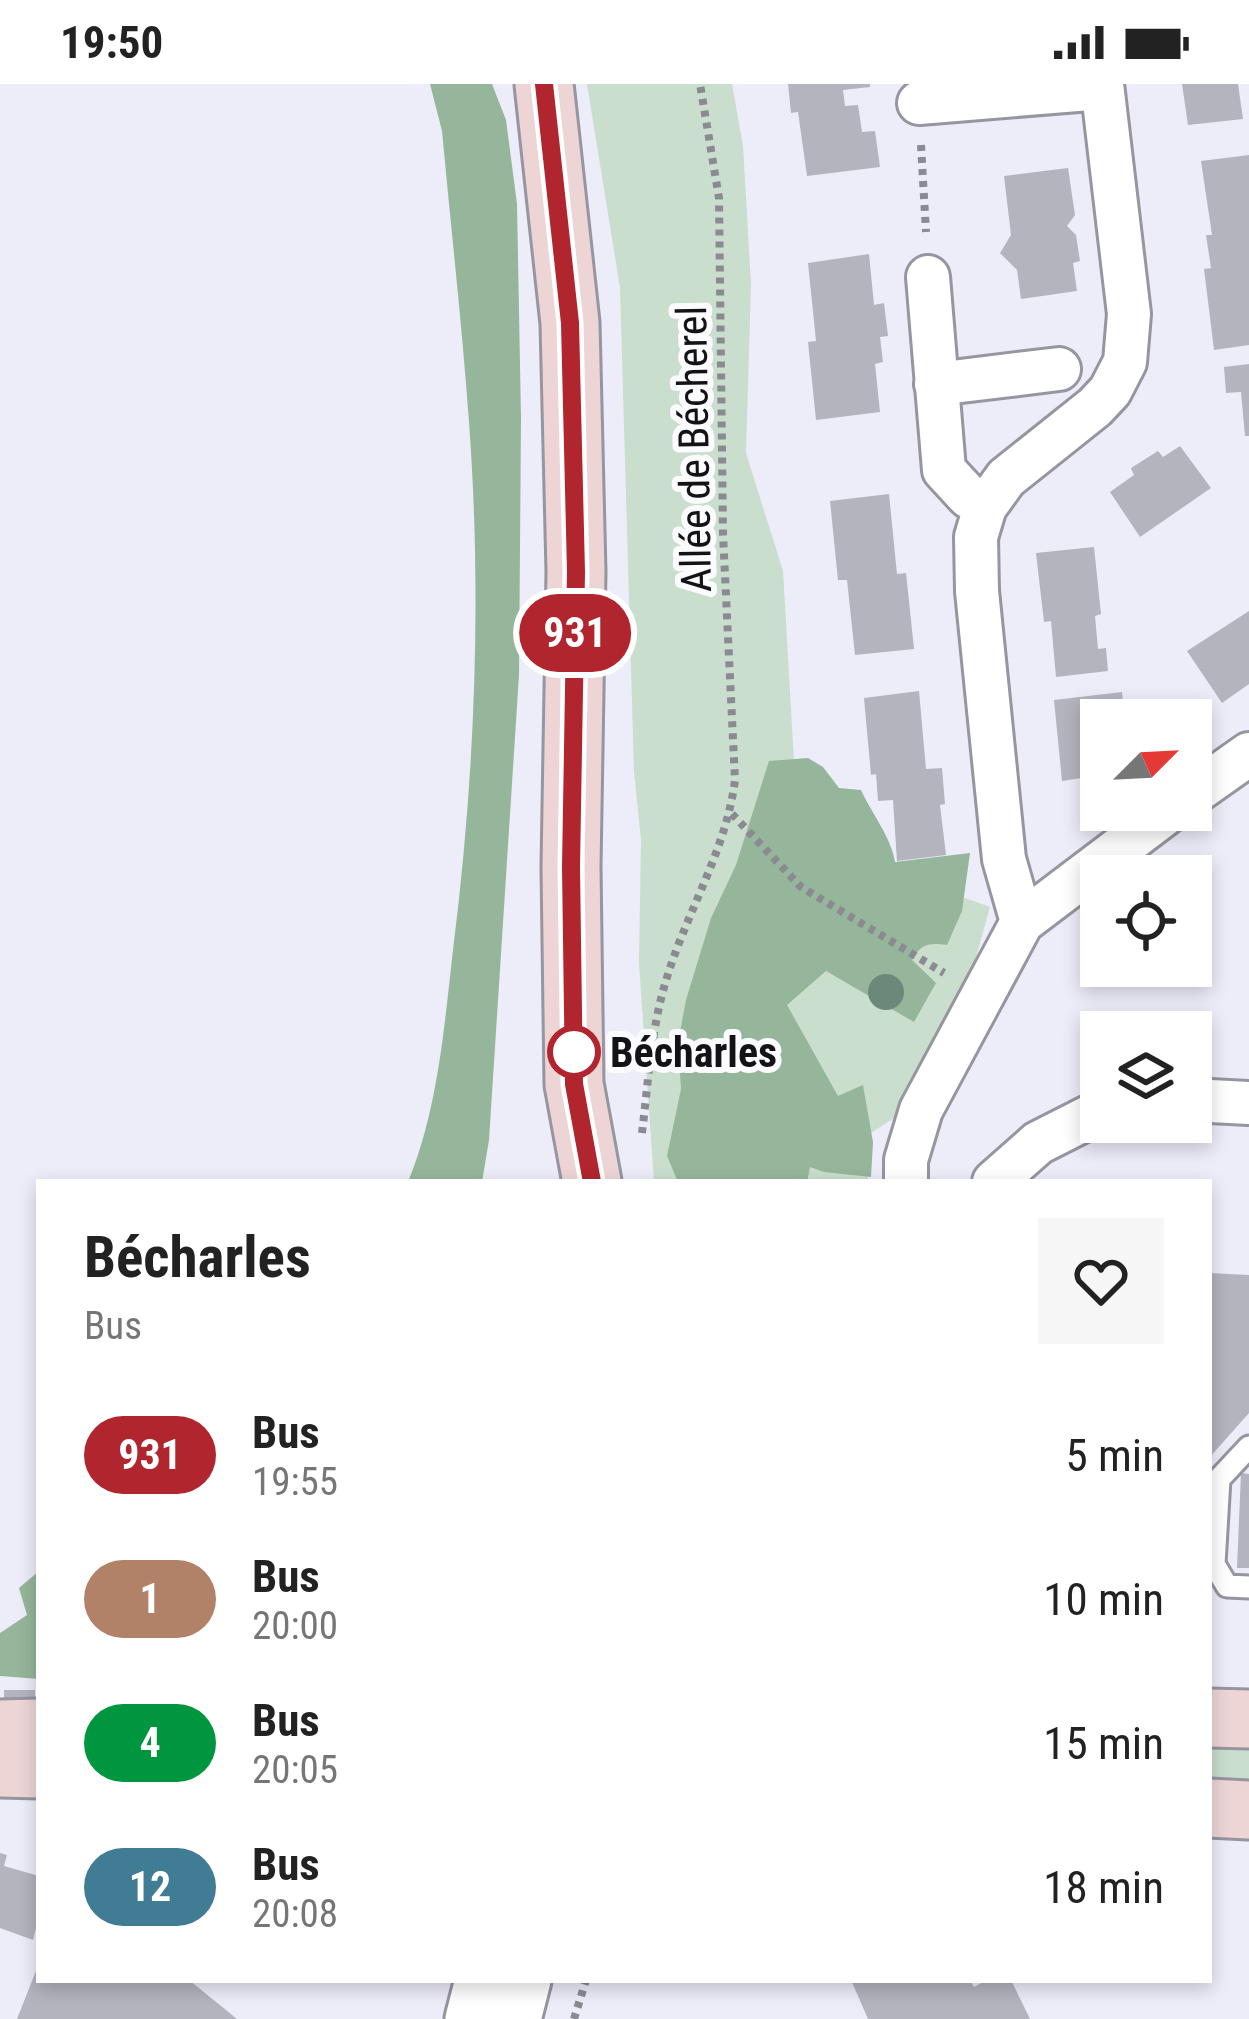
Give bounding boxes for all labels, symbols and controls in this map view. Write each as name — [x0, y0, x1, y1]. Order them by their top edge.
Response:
text: 19:50 — [60, 16, 163, 69]
street label: Allée de Bécherel — [667, 305, 721, 593]
line badge: 931 — [506, 594, 644, 672]
text: 931 — [543, 608, 607, 657]
north arrow — [1080, 699, 1212, 831]
map controls — [1080, 699, 1212, 1143]
button: locate — [1080, 855, 1212, 987]
button: layers — [1080, 1011, 1212, 1143]
marker: Bécharles — [549, 1027, 599, 1077]
place label: Bécharles — [610, 1028, 777, 1077]
button: heart — [1038, 1218, 1164, 1344]
text: Bécharles — [84, 1224, 311, 1291]
text: Bus — [84, 1303, 142, 1349]
text: Bus — [252, 1406, 320, 1459]
text: 5 min — [1065, 1429, 1164, 1482]
text: 931 — [118, 1430, 182, 1479]
text: 19:55 — [252, 1459, 338, 1505]
text: Bus — [252, 1550, 320, 1603]
text: 10 min — [1043, 1573, 1164, 1626]
text: 1 — [139, 1574, 161, 1623]
text: 20:00 — [252, 1603, 338, 1649]
text: Bus — [252, 1694, 320, 1747]
text: 15 min — [1043, 1717, 1164, 1770]
text: 4 — [139, 1718, 161, 1767]
text: 20:05 — [252, 1747, 338, 1793]
text: Bus — [252, 1838, 320, 1891]
text: 18 min — [1043, 1861, 1164, 1914]
text: 12 — [129, 1862, 171, 1911]
text: 20:08 — [252, 1891, 338, 1937]

